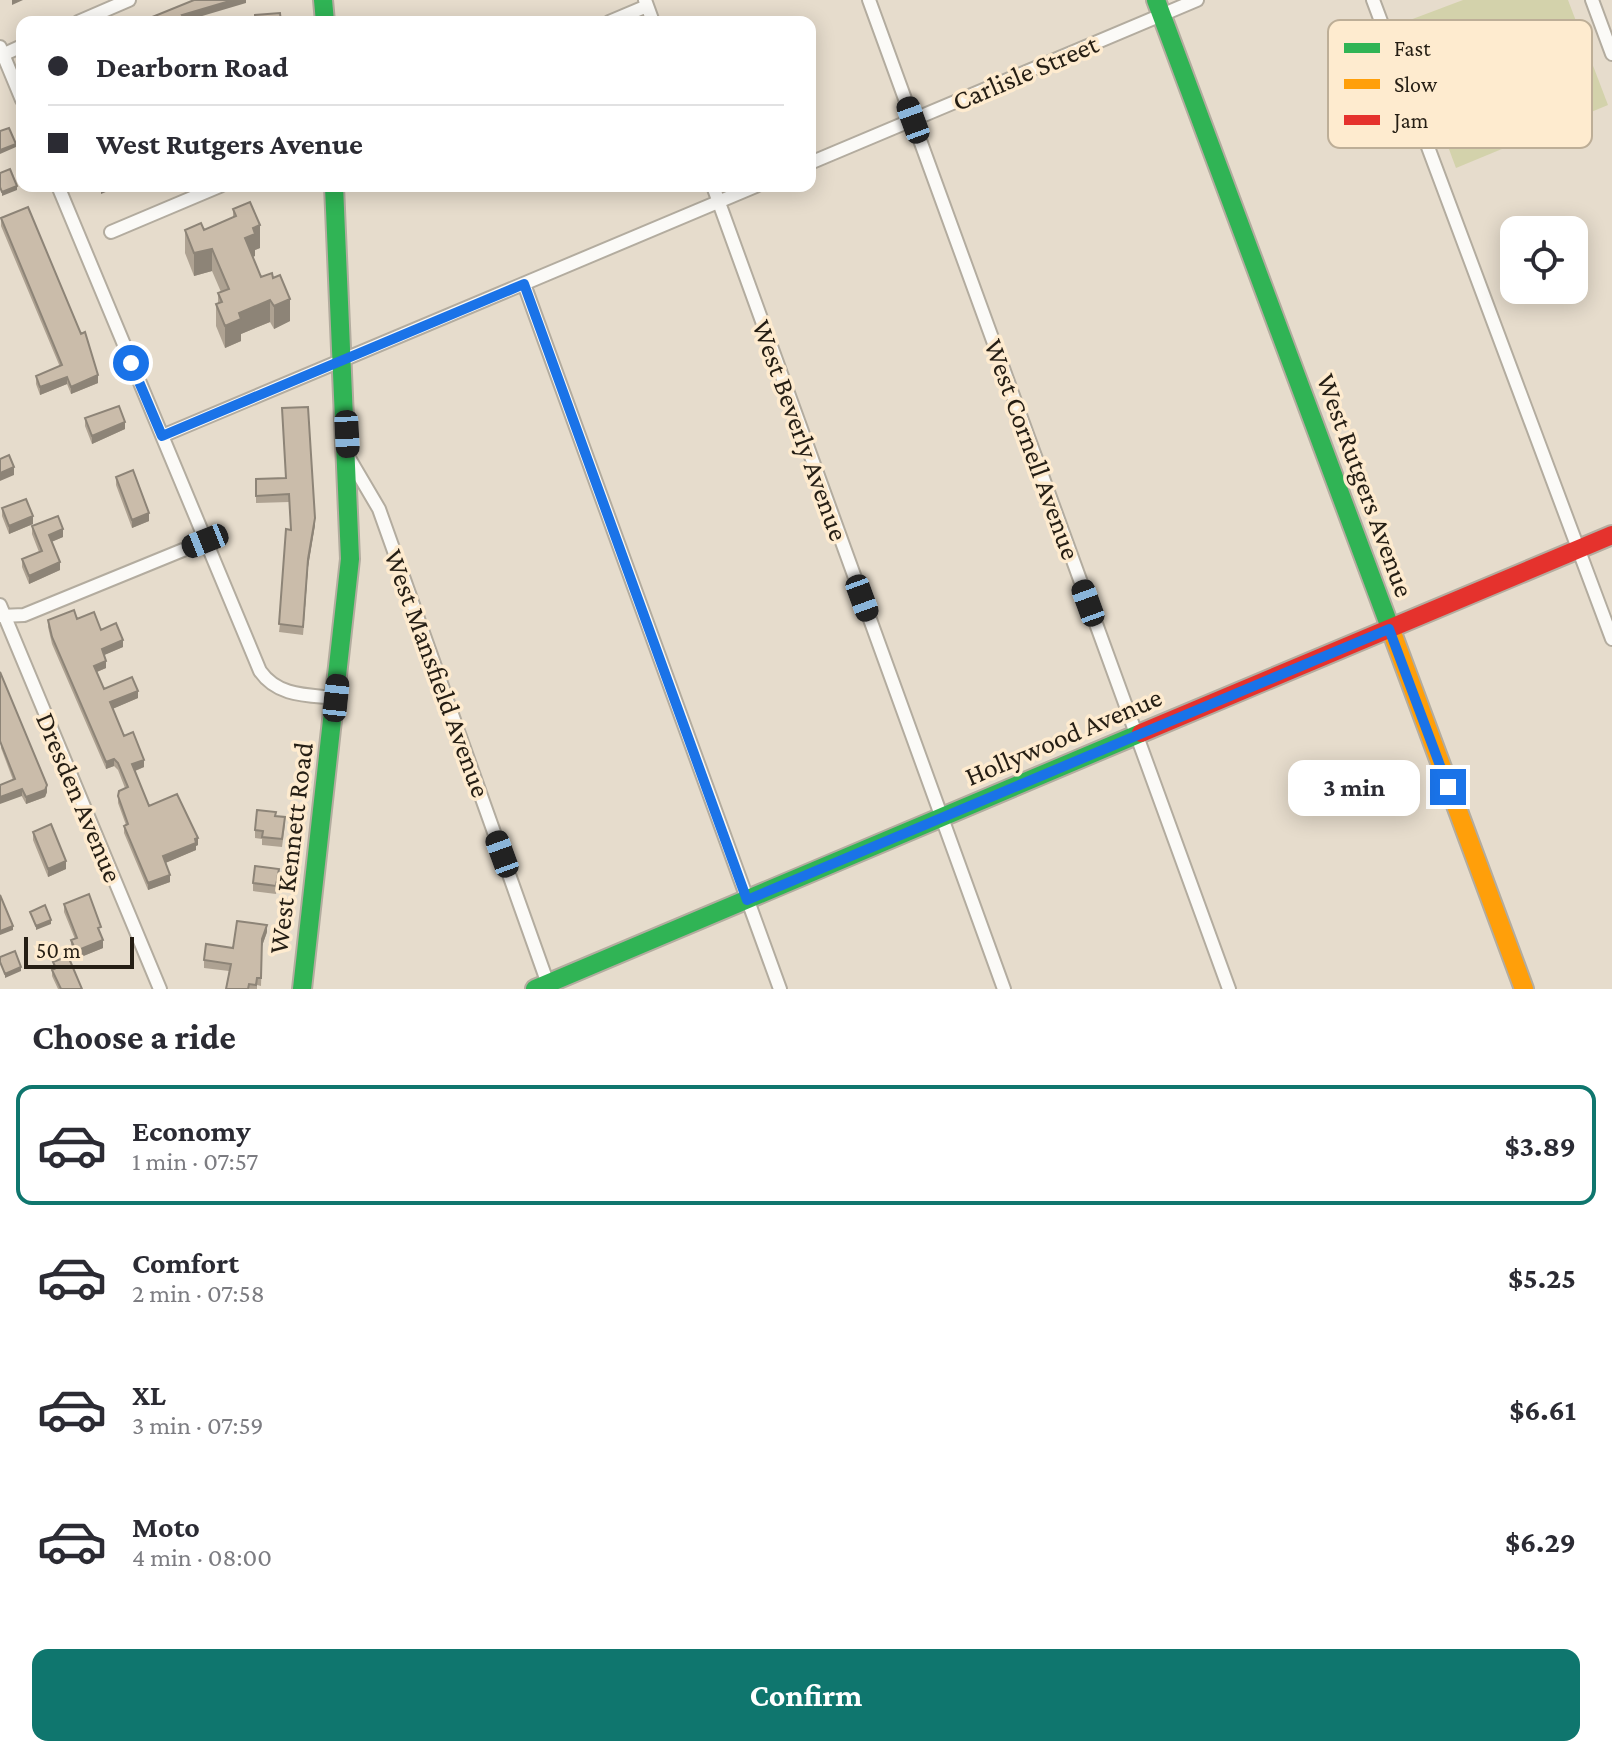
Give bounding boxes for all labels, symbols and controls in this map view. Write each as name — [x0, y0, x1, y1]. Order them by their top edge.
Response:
legend — [1328, 20, 1592, 148]
street label: Carlisle Street — [948, 28, 1103, 117]
text: Fast — [1394, 36, 1431, 61]
text: Dearborn Road — [96, 50, 288, 83]
text: Slow — [1394, 72, 1438, 97]
car — [894, 93, 932, 147]
text: Jam — [1392, 108, 1429, 133]
text: West Rutgers Avenue — [96, 127, 363, 160]
map controls — [1500, 216, 1588, 304]
button: locate — [1500, 216, 1588, 304]
street label: West Beverly Avenue — [746, 316, 855, 545]
street label: West Cornell Avenue — [978, 335, 1087, 564]
route start — [113, 345, 149, 381]
street label: West Rutgers Avenue — [1311, 369, 1420, 601]
car — [334, 409, 360, 459]
car — [178, 521, 232, 561]
street label: West Mansfield Avenue — [378, 545, 497, 801]
car — [843, 571, 881, 625]
car — [1069, 576, 1107, 630]
car — [322, 673, 350, 723]
street label: Hollywood Avenue — [960, 681, 1166, 792]
street label: Dresden Avenue — [30, 708, 129, 887]
street label: West Kennett Road — [262, 740, 319, 956]
callout: 3 min — [1288, 759, 1420, 815]
route end — [1430, 769, 1466, 805]
text: 3 min — [1323, 773, 1385, 802]
car — [483, 827, 521, 881]
scale bar — [24, 933, 134, 969]
text: 50 m — [36, 938, 81, 963]
text: Choose a ride — [32, 1017, 236, 1057]
icon: car — [36, 1109, 108, 1181]
text: Economy — [132, 1114, 251, 1147]
text: $3.89 — [1505, 1129, 1576, 1162]
text: 1 min · 07:57 — [132, 1147, 258, 1176]
icon: car — [36, 1241, 108, 1313]
text: Comfort — [132, 1246, 239, 1279]
text: $5.25 — [1508, 1261, 1576, 1294]
text: 2 min · 07:58 — [132, 1279, 265, 1308]
icon: car — [36, 1373, 108, 1445]
text: XL — [132, 1378, 166, 1411]
text: $6.61 — [1509, 1393, 1576, 1426]
text: 3 min · 07:59 — [132, 1411, 264, 1440]
icon: car — [36, 1505, 108, 1577]
text: Moto — [132, 1510, 200, 1543]
text: $6.29 — [1505, 1525, 1576, 1558]
text: 4 min · 08:00 — [132, 1543, 272, 1572]
button: Confirm — [32, 1649, 1580, 1741]

